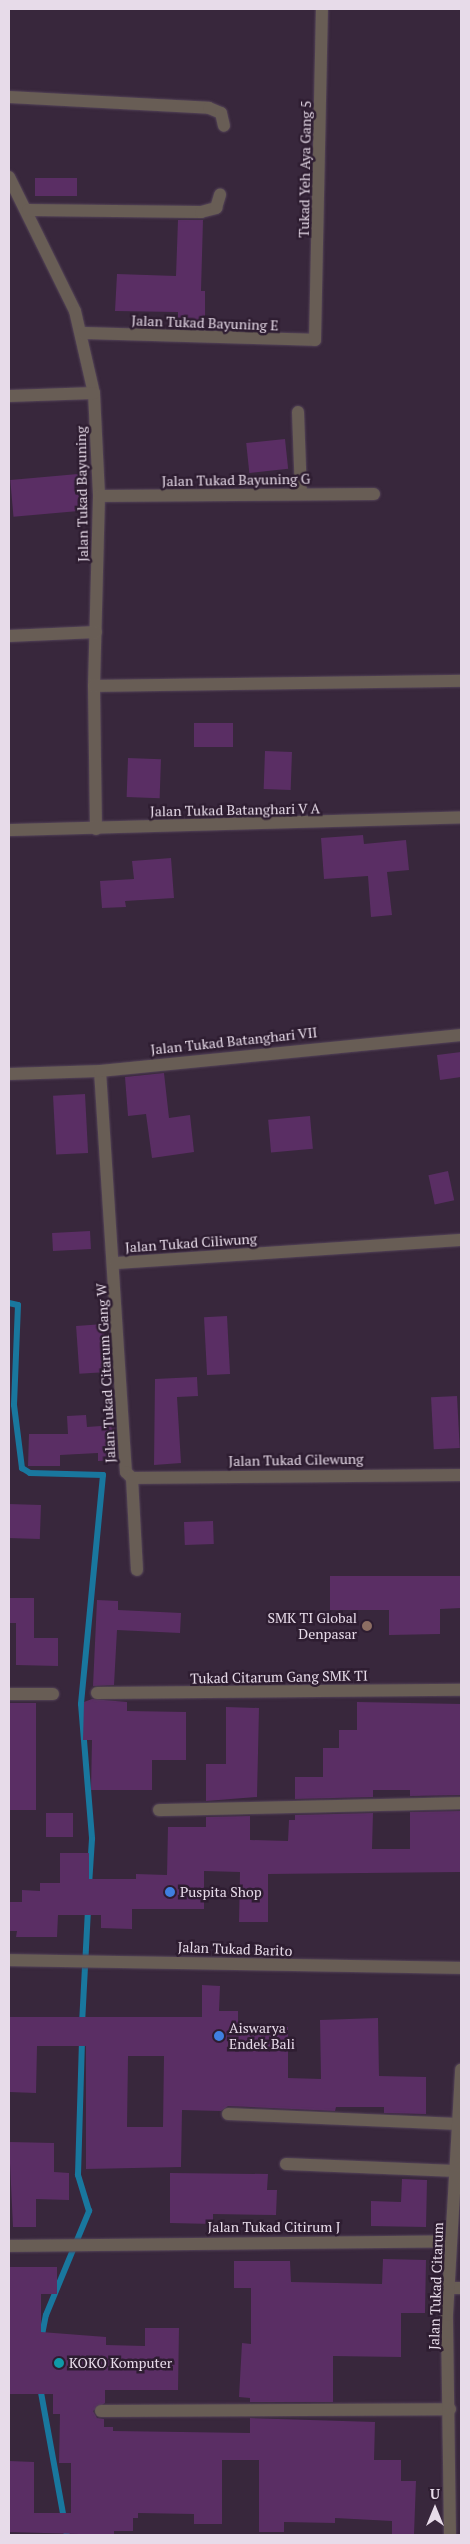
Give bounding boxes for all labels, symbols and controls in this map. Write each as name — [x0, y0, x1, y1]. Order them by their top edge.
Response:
street label: Tukad Yeh Aya Gang 5 — [295, 100, 315, 238]
street label: Jalan Tukad Bayuning E — [131, 312, 279, 334]
street label: Jalan Tukad Bayuning — [72, 426, 92, 562]
street label: Jalan Tukad Bayuning G — [162, 470, 310, 490]
street label: Jalan Tukad Batanghari V A — [149, 800, 321, 820]
street label: Jalan Tukad Batanghari VII — [150, 1024, 318, 1058]
street label: Jalan Tukad Ciliwung — [124, 1230, 258, 1256]
street label: Jalan Tukad Citarum Gang W — [93, 1283, 119, 1463]
street label: Jalan Tukad Cilewung — [228, 1450, 364, 1470]
place label: SMK TI Global Denpasar — [267, 1610, 357, 1642]
marker: SMK TI Global Denpasar — [361, 1620, 373, 1632]
street label: Tukad Citarum Gang SMK TI — [190, 1667, 368, 1687]
place label: Puspita Shop — [180, 1884, 262, 1900]
marker: Puspita Shop — [164, 1886, 176, 1898]
street label: Jalan Tukad Barito — [177, 1939, 293, 1959]
place label: Aiswarya Endek Bali — [229, 2020, 295, 2052]
marker: Aiswarya Endek Bali — [213, 2030, 225, 2042]
street label: Jalan Tukad Citirum J — [208, 2219, 340, 2235]
street label: Jalan Tukad Citarum — [425, 2222, 447, 2350]
place label: KOKO Komputer — [69, 2355, 172, 2371]
marker: KOKO Komputer — [53, 2357, 65, 2369]
north arrow — [410, 2484, 460, 2534]
text: U — [430, 2484, 440, 2503]

